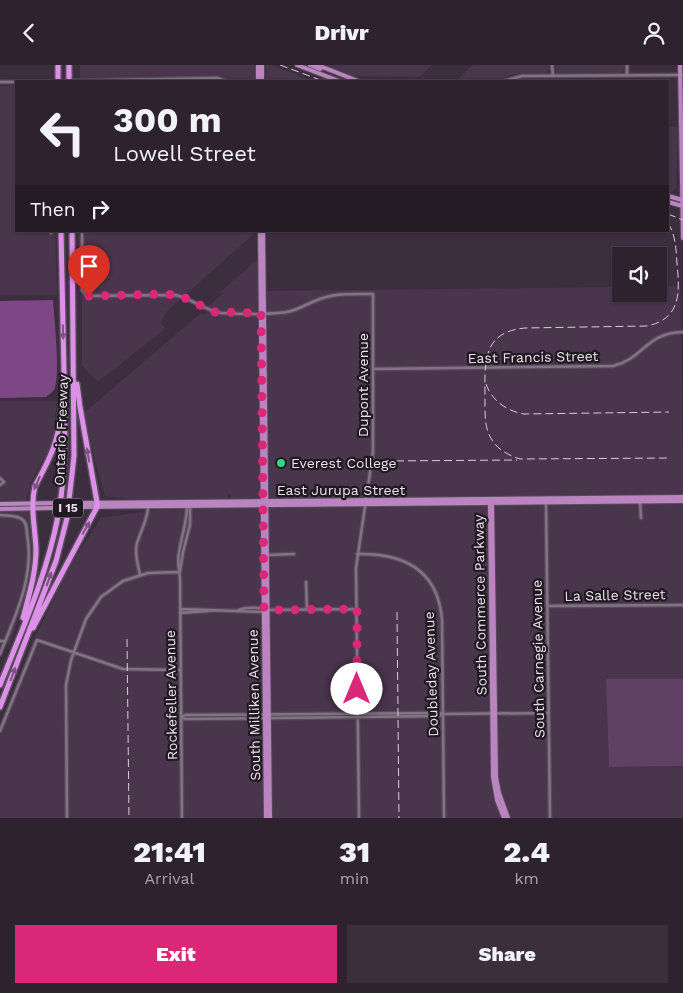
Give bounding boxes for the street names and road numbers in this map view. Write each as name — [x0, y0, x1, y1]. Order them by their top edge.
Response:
street label: Dupont Avenue — [355, 333, 371, 437]
street label: East Francis Street — [467, 348, 599, 366]
street label: Ontario Freeway — [51, 373, 71, 486]
street label: East Jurupa Street — [277, 482, 405, 498]
road number: I 15 — [53, 498, 83, 517]
street label: South Commerce Parkway — [470, 514, 490, 695]
street label: South Carnegie Avenue — [529, 580, 547, 738]
street label: La Salle Street — [564, 586, 666, 604]
street label: Doubleday Avenue — [421, 611, 441, 737]
street label: South Milliken Avenue — [245, 629, 263, 781]
street label: Rockefeller Avenue — [162, 630, 180, 760]

